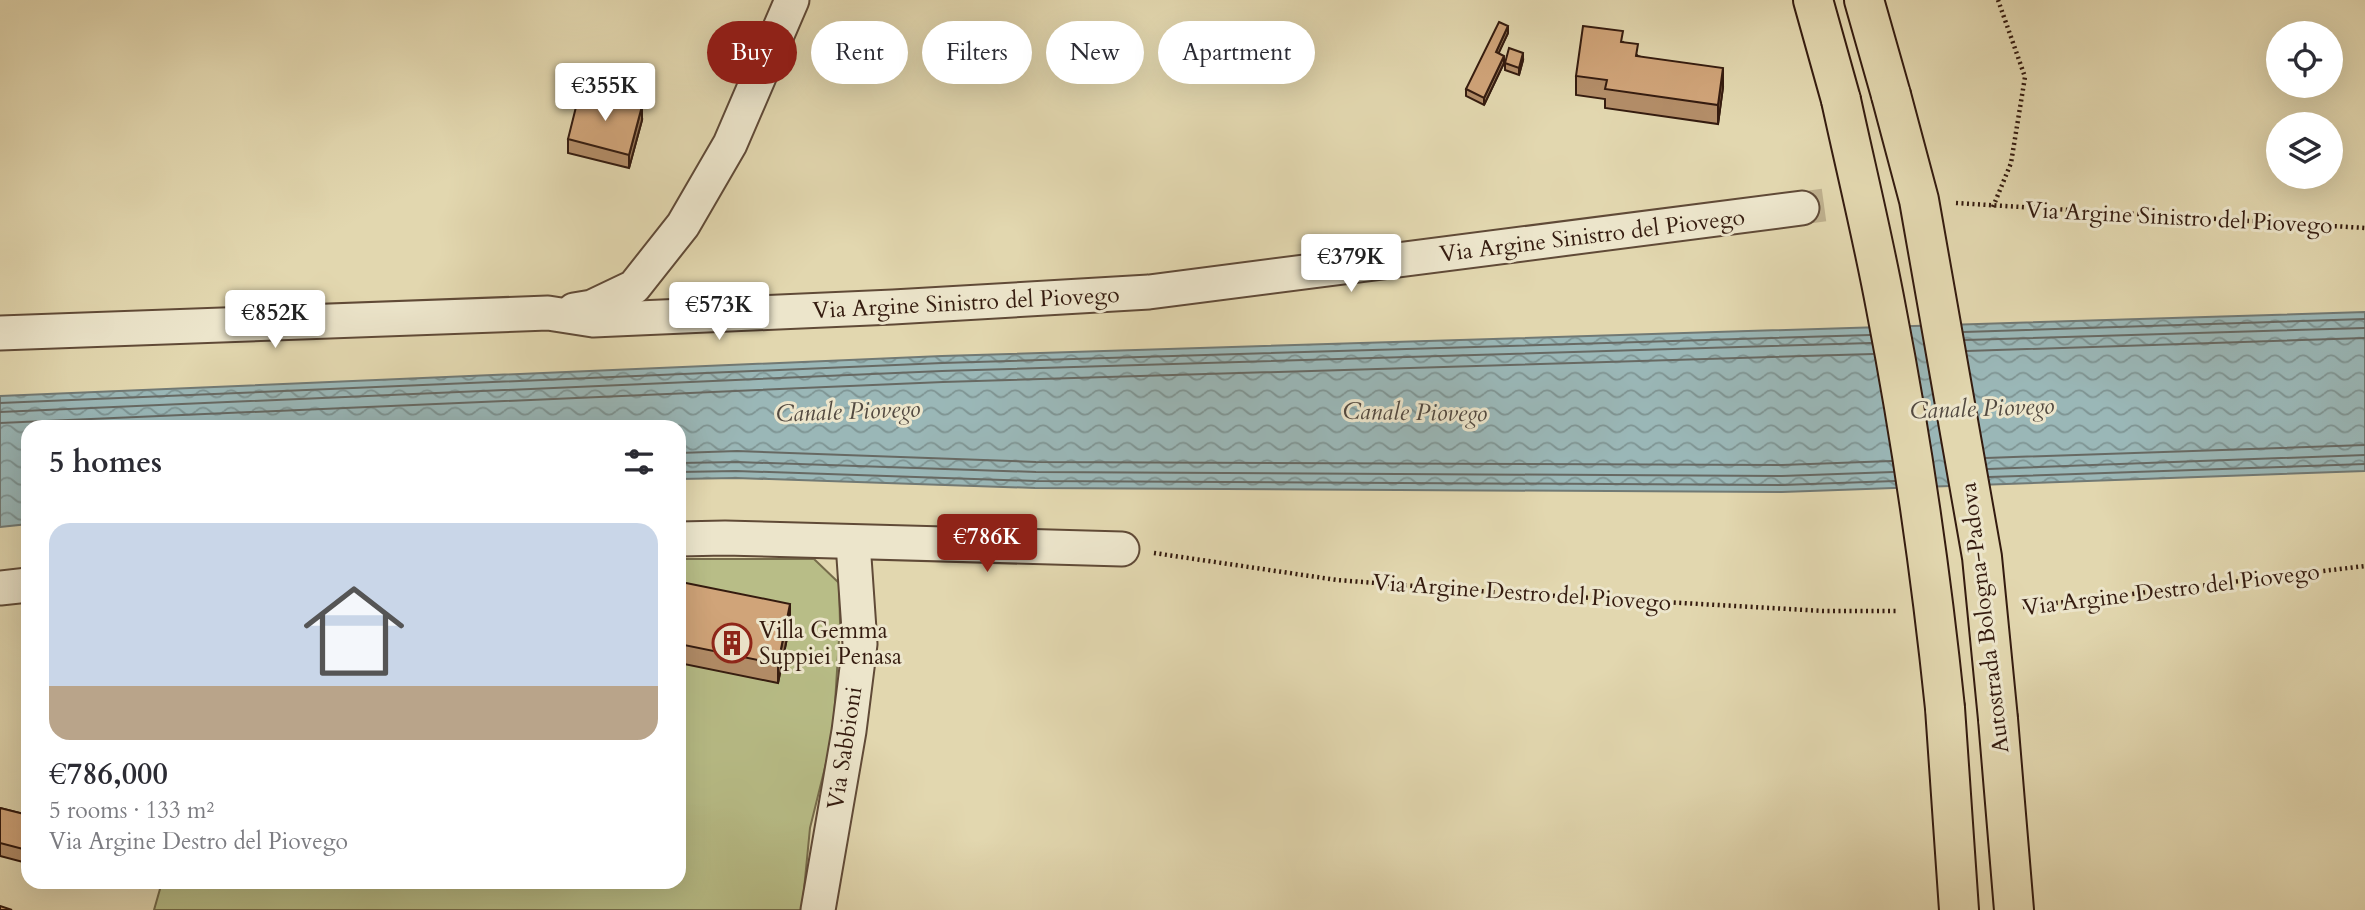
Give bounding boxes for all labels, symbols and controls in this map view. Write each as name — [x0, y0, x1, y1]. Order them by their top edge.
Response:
chip: Buy — [707, 21, 797, 84]
chip: Rent — [811, 21, 908, 84]
chip: Filters — [922, 21, 1032, 84]
chip: New — [1046, 21, 1144, 84]
chip: Apartment — [1158, 21, 1315, 84]
map controls — [2266, 21, 2343, 189]
button: locate — [2266, 21, 2343, 98]
pin: €355K — [556, 64, 654, 123]
text: €355K — [571, 70, 639, 101]
button: layers — [2266, 112, 2343, 189]
street label: Via Argine Sinistro del Piovego — [2025, 194, 2333, 241]
street label: Via Argine Sinistro del Piovego — [1438, 201, 1747, 270]
pin: €379K — [1302, 234, 1400, 294]
text: €379K — [1317, 241, 1385, 272]
street label: Via Argine Sinistro del Piovego — [812, 279, 1120, 326]
pin: €573K — [670, 282, 768, 342]
text: €573K — [685, 289, 753, 320]
pin: €852K — [226, 290, 324, 350]
text: €852K — [241, 297, 309, 328]
water label: Canale Piovego — [1909, 389, 2055, 428]
water label: Canale Piovego — [775, 392, 921, 431]
water label: Canale Piovego — [1342, 395, 1488, 430]
text: 5 homes — [49, 442, 162, 483]
icon: filters — [620, 443, 658, 481]
street label: Autostrada Bologna-Padova — [1952, 481, 2016, 755]
pin: €786K — [938, 514, 1036, 574]
text: €786K — [953, 521, 1021, 552]
street label: Via Argine Destro del Piovego — [2021, 556, 2321, 623]
street label: Via Argine Destro del Piovego — [1372, 567, 1672, 618]
icon: home — [291, 568, 417, 694]
place label: Villa Gemma Suppiei Penasa — [759, 615, 902, 672]
building icon: Villa Gemma Suppiei Penasa — [711, 622, 753, 664]
street label: Via Sabbioni — [819, 684, 870, 812]
text: €786,000 — [49, 754, 168, 795]
text: 5 rooms · 133 m² — [49, 795, 214, 826]
text: Via Argine Destro del Piovego — [49, 826, 348, 857]

